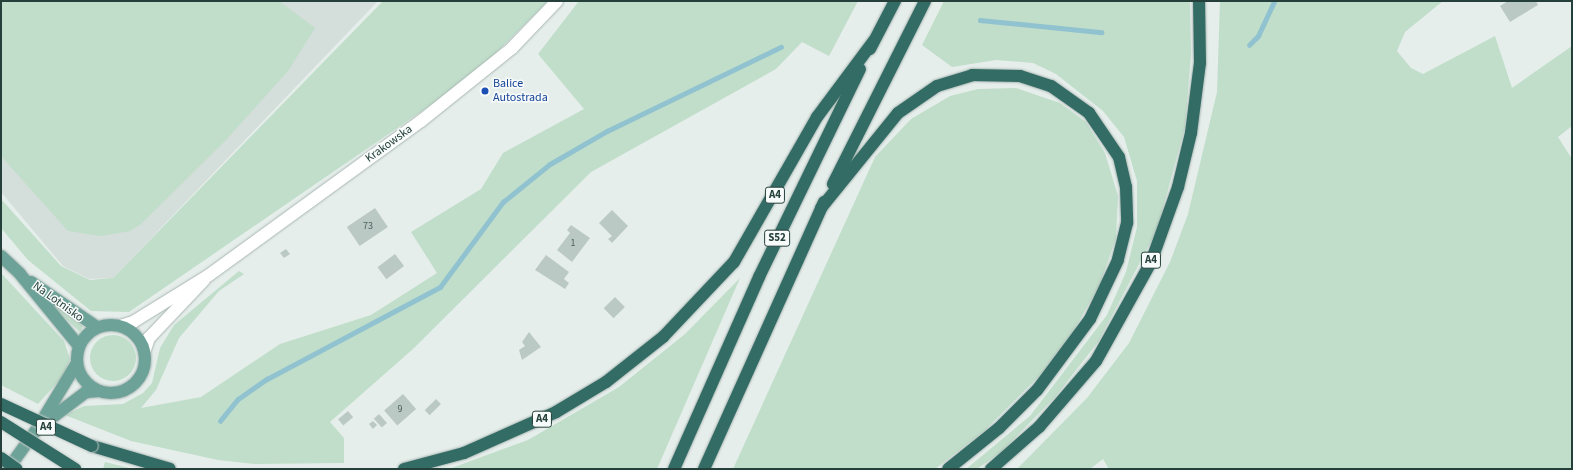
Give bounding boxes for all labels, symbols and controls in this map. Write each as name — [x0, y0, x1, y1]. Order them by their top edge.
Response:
place label: Balice Autostrada — [493, 77, 548, 105]
marker: Balice Autostrada — [480, 86, 490, 96]
street label: Krakowska — [363, 122, 415, 166]
road number: A4 — [764, 186, 786, 204]
house number: 73 — [363, 221, 373, 233]
road number: S52 — [764, 229, 790, 247]
house number: 1 — [571, 238, 575, 250]
road number: A4 — [1140, 251, 1162, 269]
street label: Na Lotnisko — [30, 279, 86, 325]
house number: 9 — [398, 404, 402, 416]
road number: A4 — [531, 410, 553, 428]
road number: A4 — [35, 418, 57, 436]

